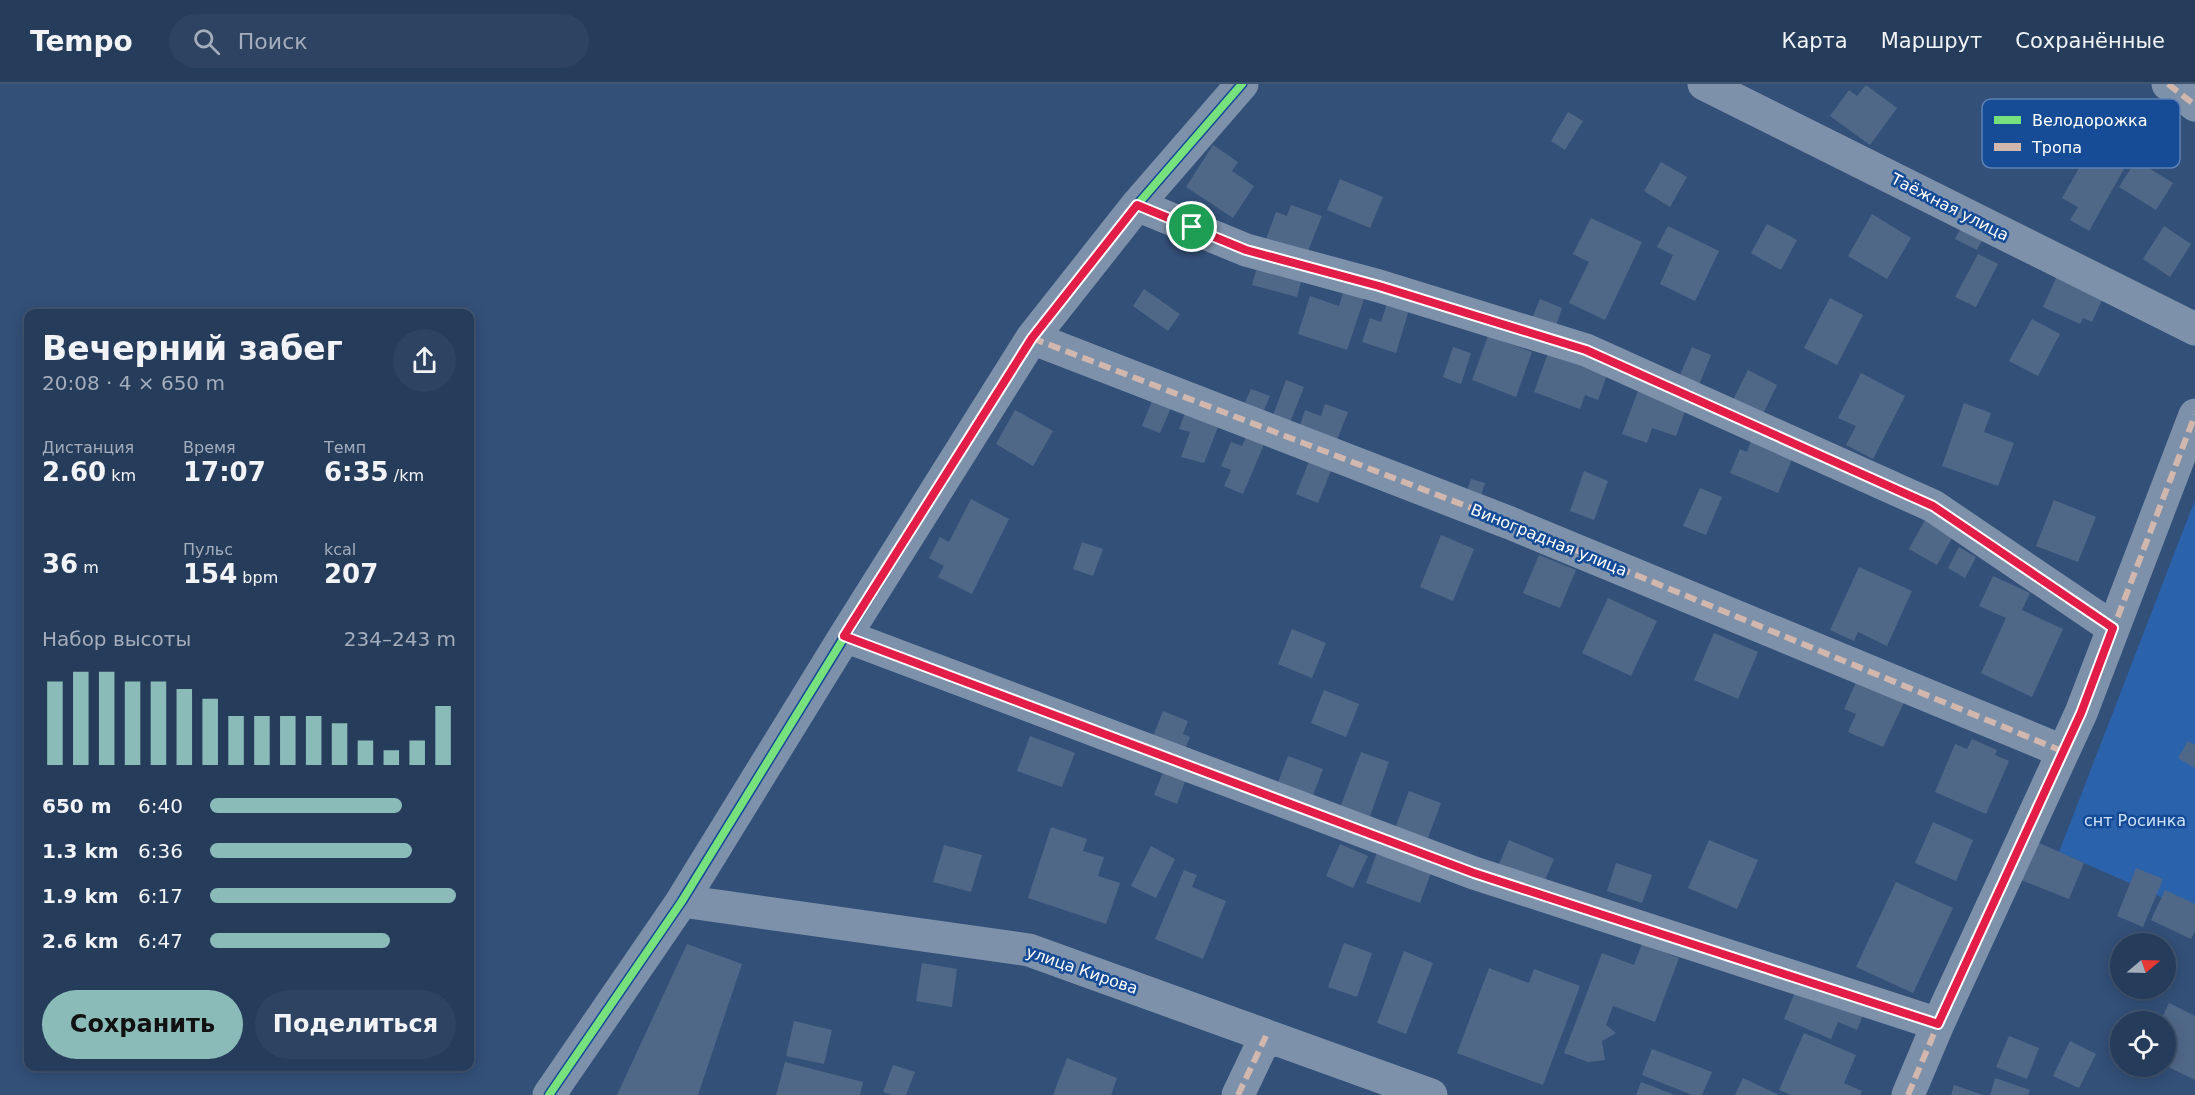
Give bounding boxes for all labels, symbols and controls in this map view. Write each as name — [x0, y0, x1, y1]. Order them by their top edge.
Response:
search box — [169, 14, 589, 68]
text: Tempo — [30, 25, 133, 58]
icon: search — [190, 25, 223, 58]
text: Поиск — [238, 29, 308, 54]
text: Карта — [1782, 29, 1848, 53]
text: Маршрут — [1881, 29, 1982, 53]
text: Сохранённые — [2015, 29, 2165, 53]
legend — [1982, 99, 2180, 168]
text: Велодорожка — [2032, 111, 2148, 130]
text: Тропа — [2031, 138, 2082, 157]
street label: Таёжная улица — [1887, 169, 2012, 245]
pin — [1166, 201, 1217, 252]
icon: arrive — [1175, 210, 1208, 243]
text: Вечерний забег — [42, 329, 343, 368]
button: share — [393, 329, 456, 392]
text: 20:08 · 4 × 650 m — [42, 371, 225, 395]
text: Дистанция — [42, 438, 134, 457]
text: Время — [183, 438, 236, 457]
text: Темп — [324, 438, 366, 457]
text: 2.60 — [42, 457, 106, 487]
text: 17:07 — [183, 457, 266, 487]
text: 6:35 — [324, 457, 389, 487]
text: km — [106, 466, 136, 485]
text: /km — [389, 466, 424, 485]
street label: Виноградная улица — [1468, 500, 1630, 580]
text: Пульс — [183, 540, 233, 559]
text: kcal — [324, 540, 356, 559]
text: 36 — [42, 549, 78, 579]
text: m — [78, 558, 99, 577]
text: 154 — [183, 559, 237, 589]
text: 207 — [324, 559, 378, 589]
text: bpm — [237, 568, 278, 587]
text: Набор высоты — [42, 627, 191, 651]
text: 234–243 m — [344, 627, 456, 651]
text: 650 m — [42, 794, 112, 818]
text: 6:40 — [138, 794, 183, 818]
park label: снт Росинка — [2084, 811, 2186, 830]
text: 1.3 km — [42, 839, 119, 863]
text: 6:36 — [138, 839, 183, 863]
text: 1.9 km — [42, 884, 119, 908]
text: 6:17 — [138, 884, 183, 908]
text: 2.6 km — [42, 929, 119, 953]
text: 6:47 — [138, 929, 183, 953]
north arrow — [2110, 933, 2176, 999]
map controls — [2110, 933, 2176, 1077]
street label: улица Кирова — [1024, 942, 1140, 998]
button: Сохранить — [42, 990, 243, 1059]
button: Поделиться — [255, 990, 456, 1059]
button: locate — [2110, 1011, 2176, 1077]

